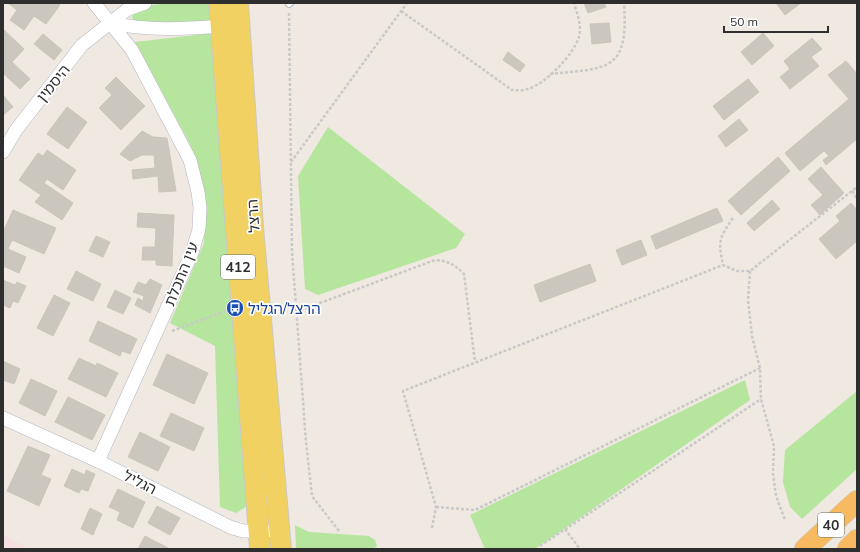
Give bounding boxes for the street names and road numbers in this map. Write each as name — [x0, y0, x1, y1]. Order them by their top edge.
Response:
street label: היסמין — [32, 60, 74, 106]
street label: הרצל — [242, 199, 264, 233]
street label: עין התכלת — [160, 239, 202, 309]
road number: 412 — [221, 255, 255, 279]
street label: הגליל — [120, 466, 160, 498]
road number: 40 — [818, 513, 844, 537]

